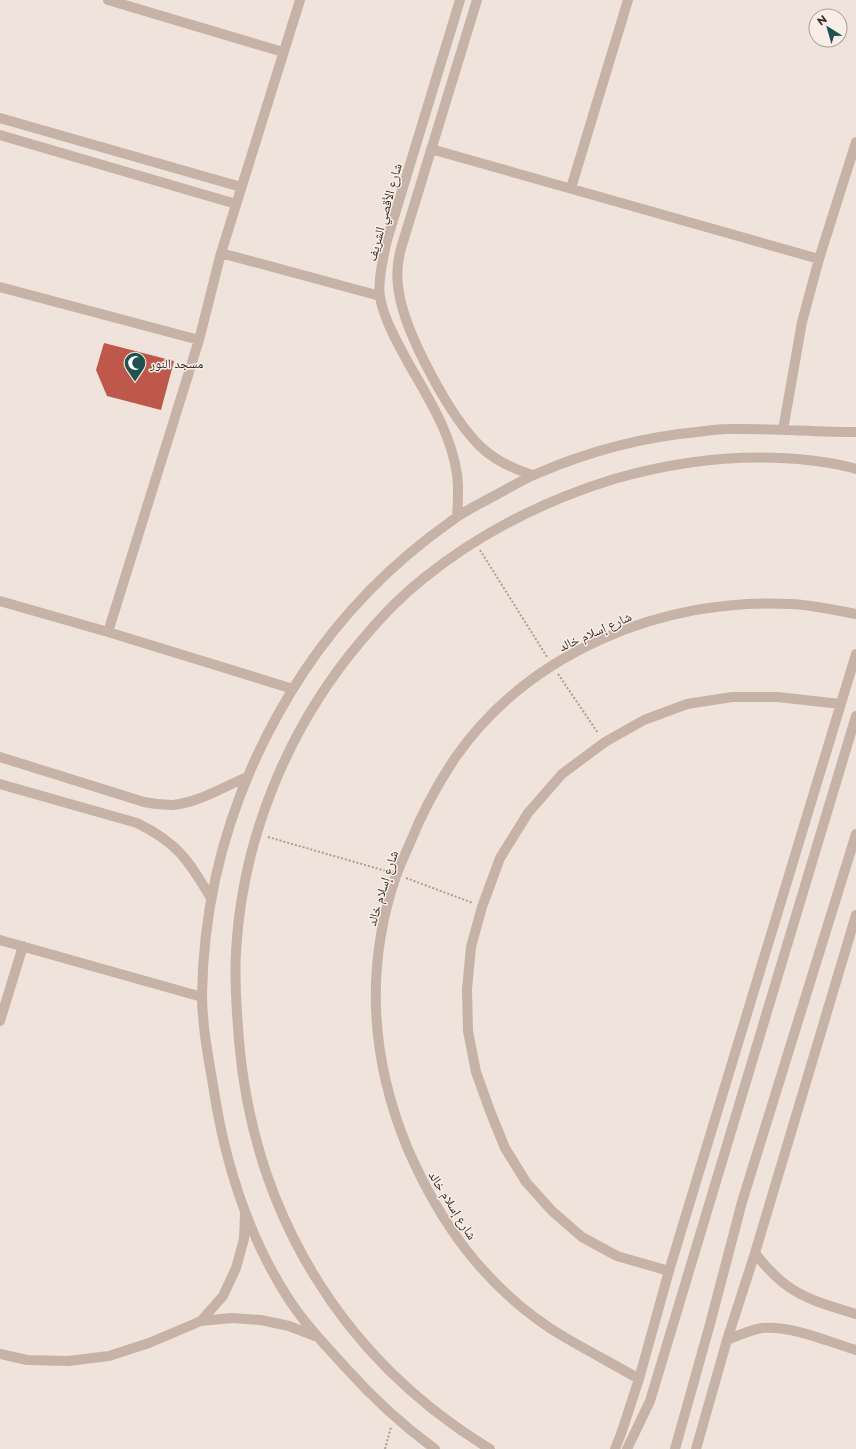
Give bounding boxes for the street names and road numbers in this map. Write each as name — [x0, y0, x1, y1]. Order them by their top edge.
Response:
street label: شارع الأقصي الشريف — [363, 161, 408, 264]
street label: شارع إسلام خالد — [556, 608, 635, 656]
street label: شارع إسلام خالد — [363, 848, 403, 928]
street label: شارع إسلام خالد — [424, 1168, 480, 1243]

